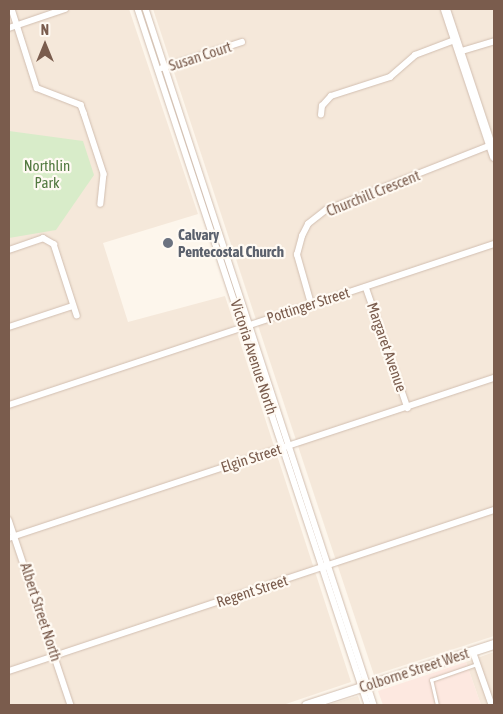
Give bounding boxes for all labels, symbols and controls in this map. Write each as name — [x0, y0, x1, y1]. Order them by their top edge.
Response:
north arrow — [20, 20, 70, 70]
text: N — [41, 22, 49, 38]
street label: Susan Court — [166, 37, 234, 75]
park label: Northlin Park — [24, 156, 70, 191]
street label: Churchill Crescent — [324, 166, 422, 220]
place label: Calvary Pentecostal Church — [178, 225, 284, 260]
marker: Calvary Pentecostal Church — [162, 237, 174, 249]
street label: Pottinger Street — [264, 283, 352, 327]
street label: Victoria Avenue North — [227, 297, 281, 417]
street label: Margaret Avenue — [363, 300, 411, 394]
street label: Elgin Street — [219, 440, 283, 476]
street label: Albert Street North — [17, 560, 65, 664]
street label: Regent Street — [214, 571, 290, 611]
street label: Colborne Street West — [357, 644, 471, 696]

